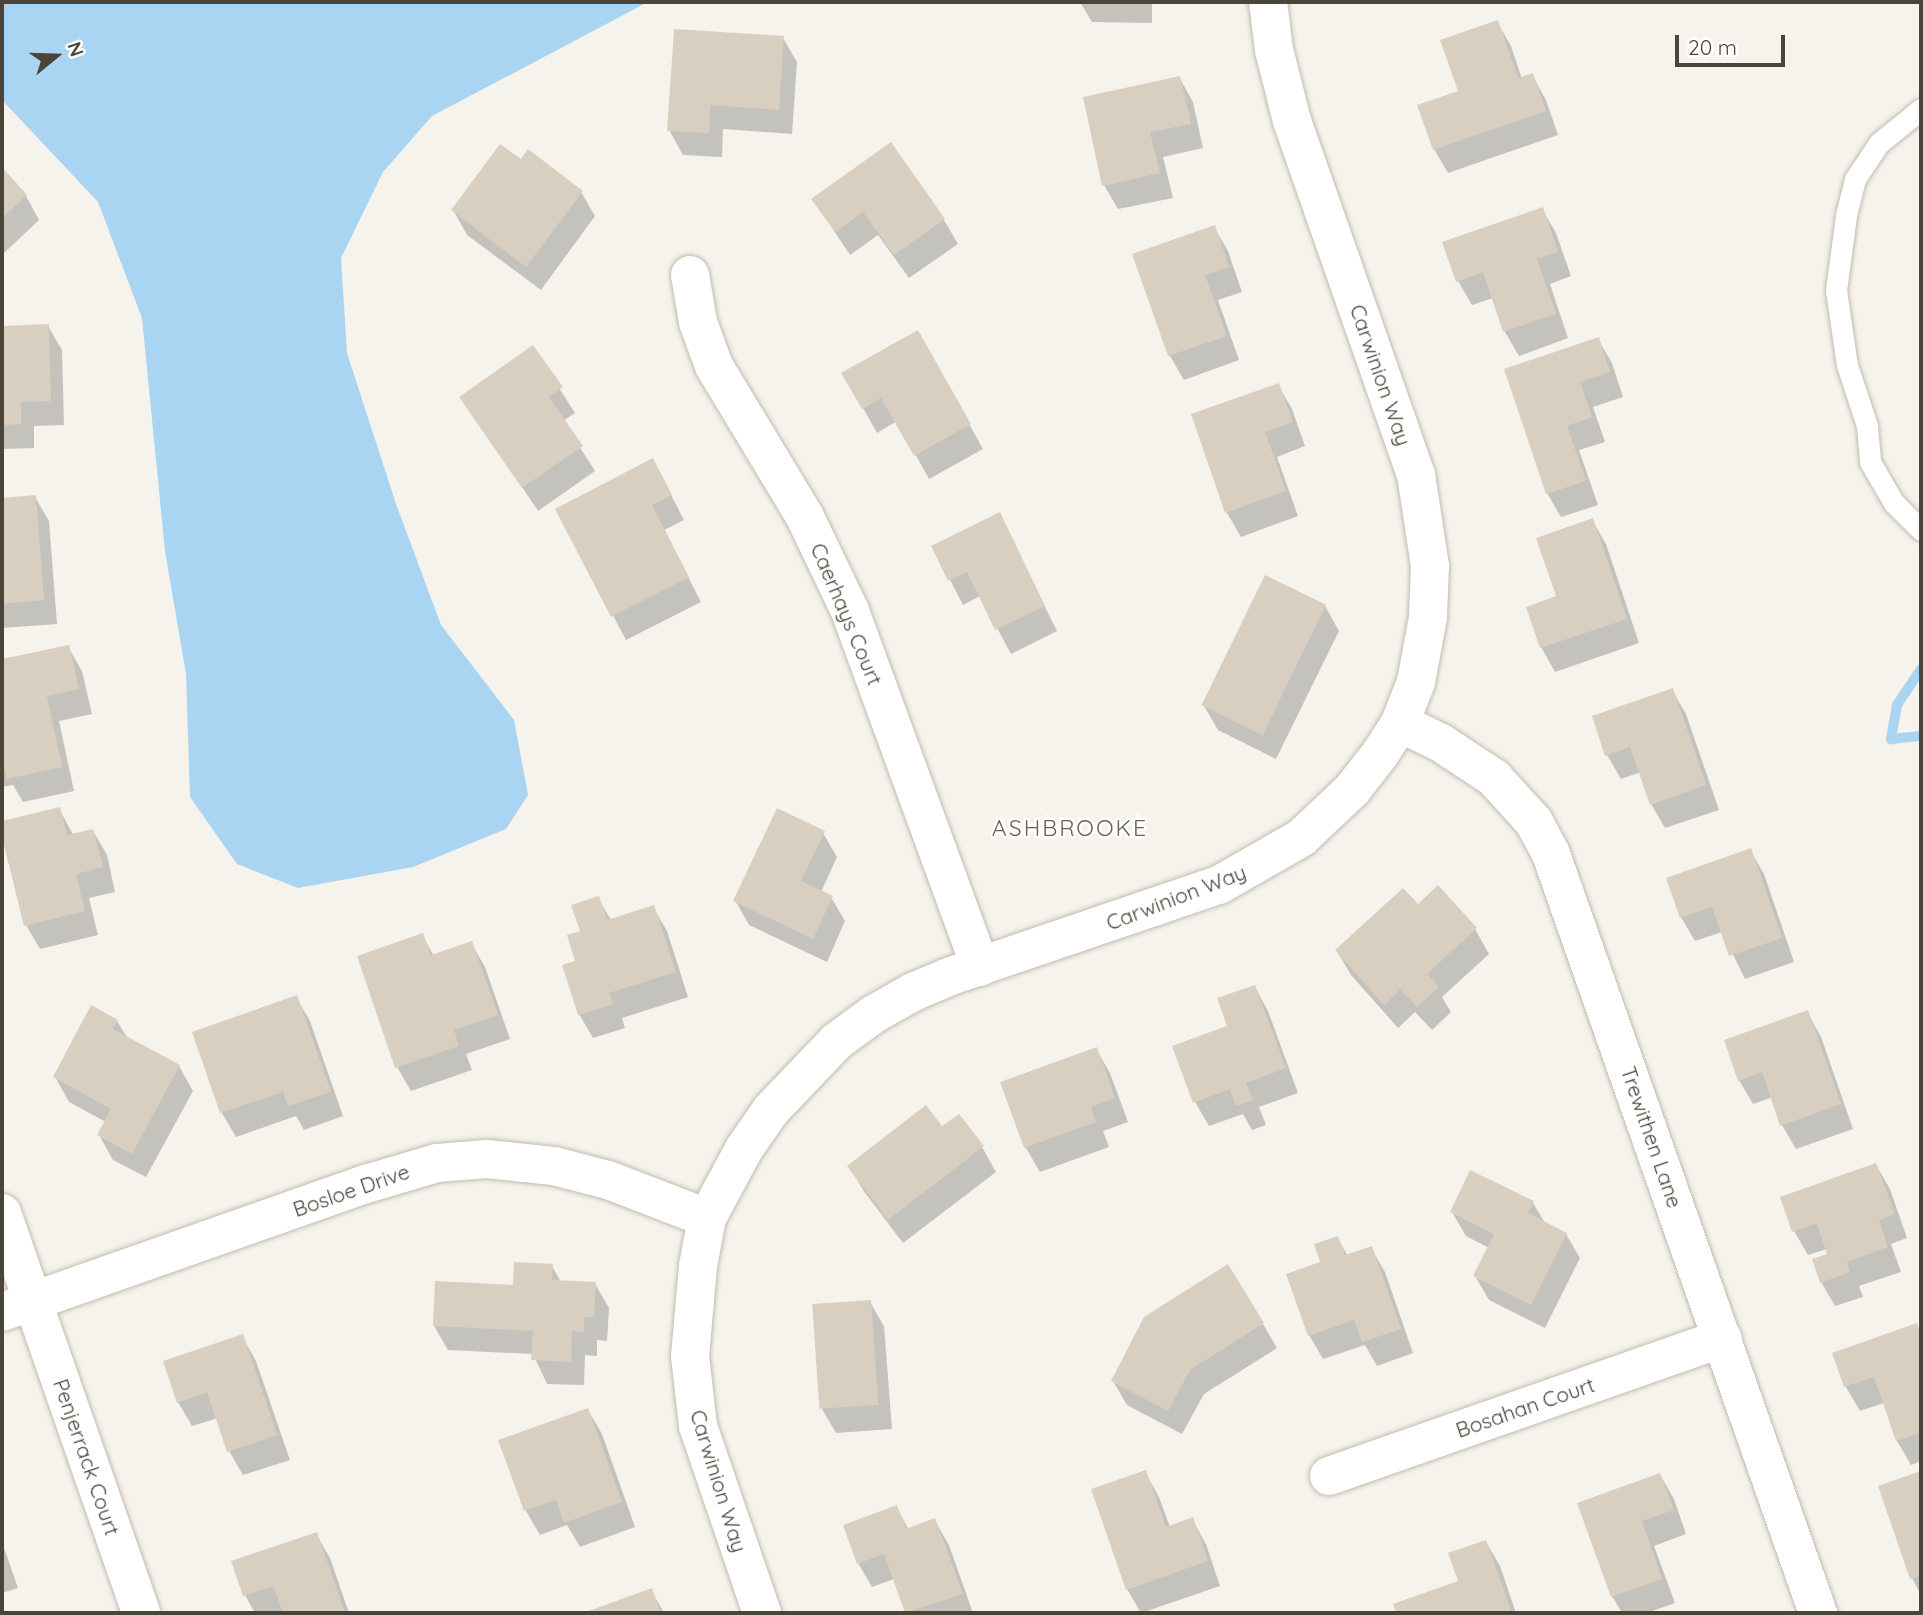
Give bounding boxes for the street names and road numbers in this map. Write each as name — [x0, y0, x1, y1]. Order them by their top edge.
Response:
street label: Carwinion Way — [1345, 301, 1417, 449]
street label: Caerhays Court — [806, 539, 888, 689]
street label: Carwinion Way — [1102, 859, 1250, 935]
street label: Trewithen Lane — [1616, 1063, 1688, 1211]
street label: Bosloe Drive — [289, 1158, 413, 1222]
street label: Bosahan Court — [1452, 1371, 1598, 1443]
street label: Penjerrack Court — [48, 1375, 126, 1539]
street label: Carwinion Way — [685, 1407, 753, 1555]

